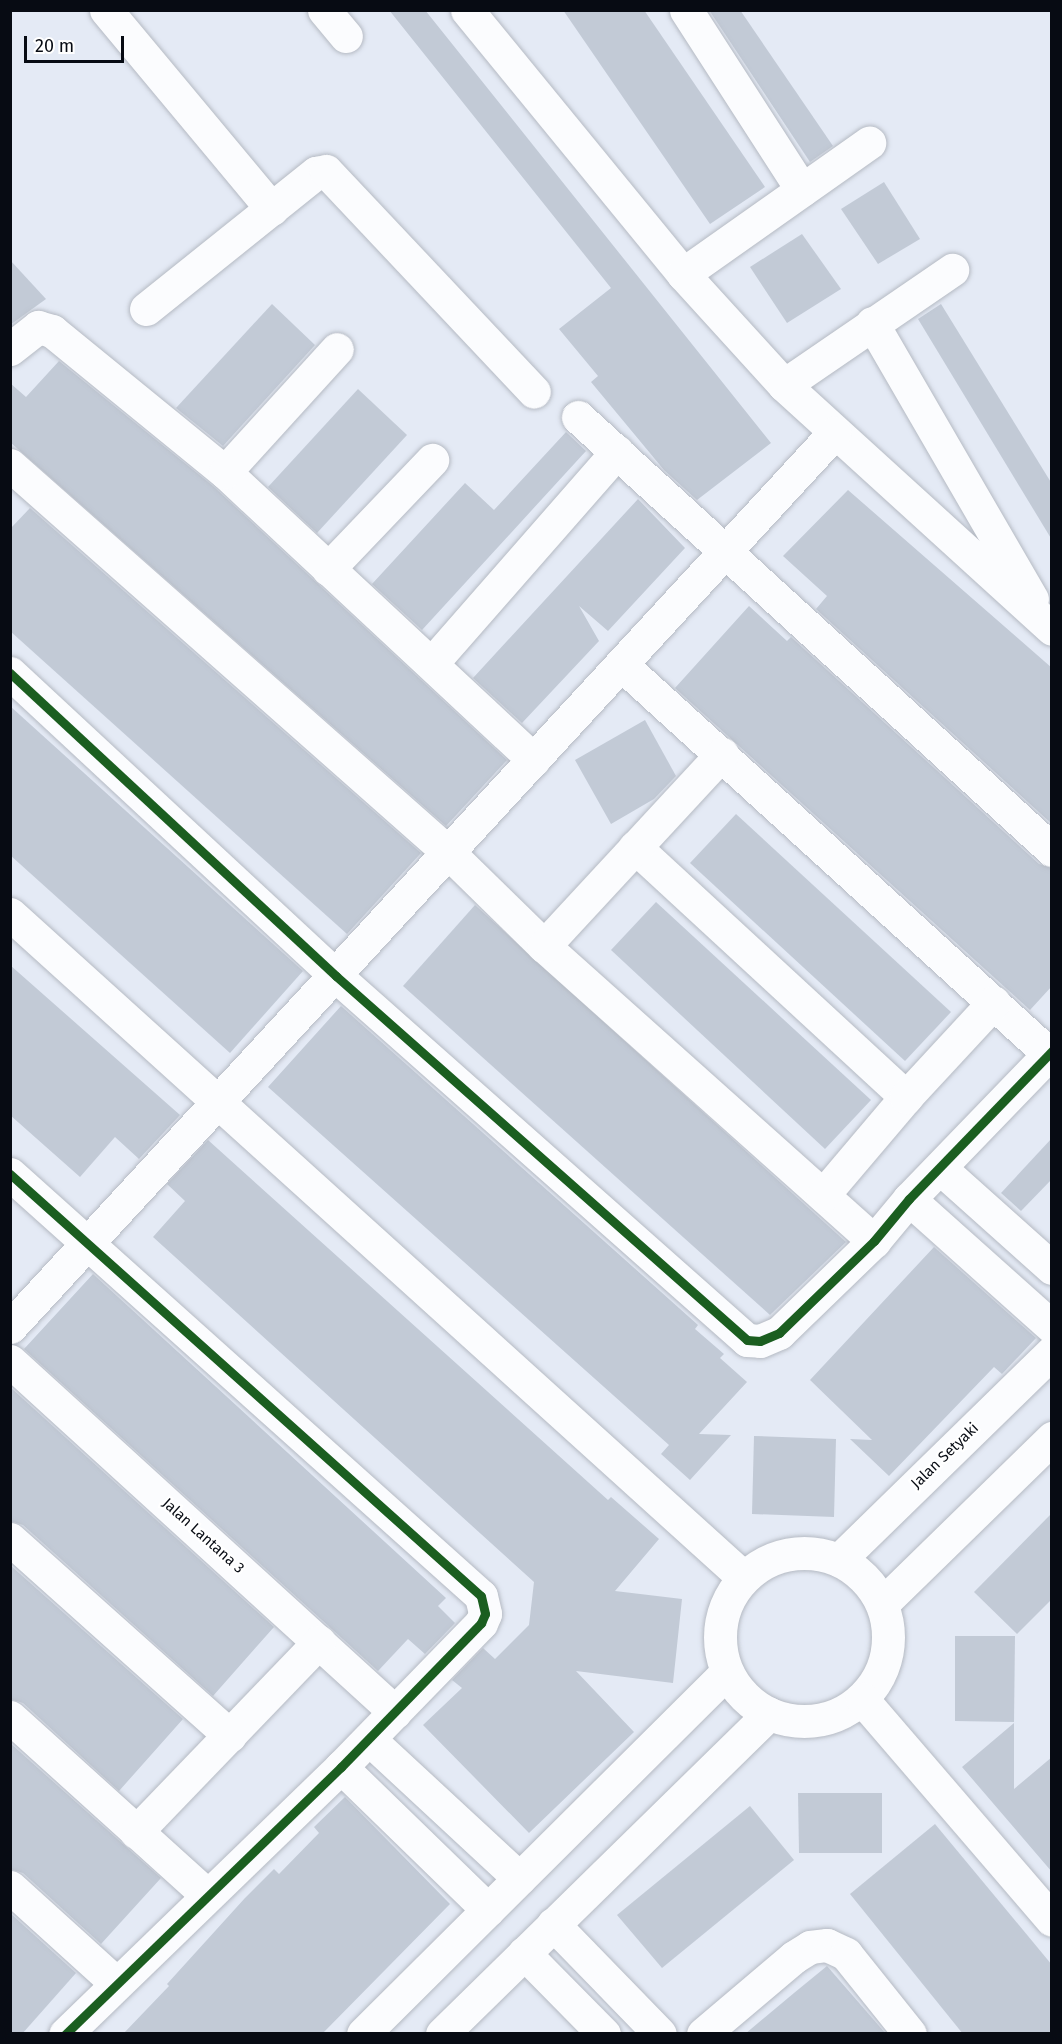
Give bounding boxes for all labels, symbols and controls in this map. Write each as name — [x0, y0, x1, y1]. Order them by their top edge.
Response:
scale bar — [27, 24, 128, 62]
text: 20 m — [35, 35, 74, 57]
street label: Jalan Setyaki — [908, 1419, 982, 1493]
street label: Jalan Lantana 3 — [158, 1495, 248, 1577]

